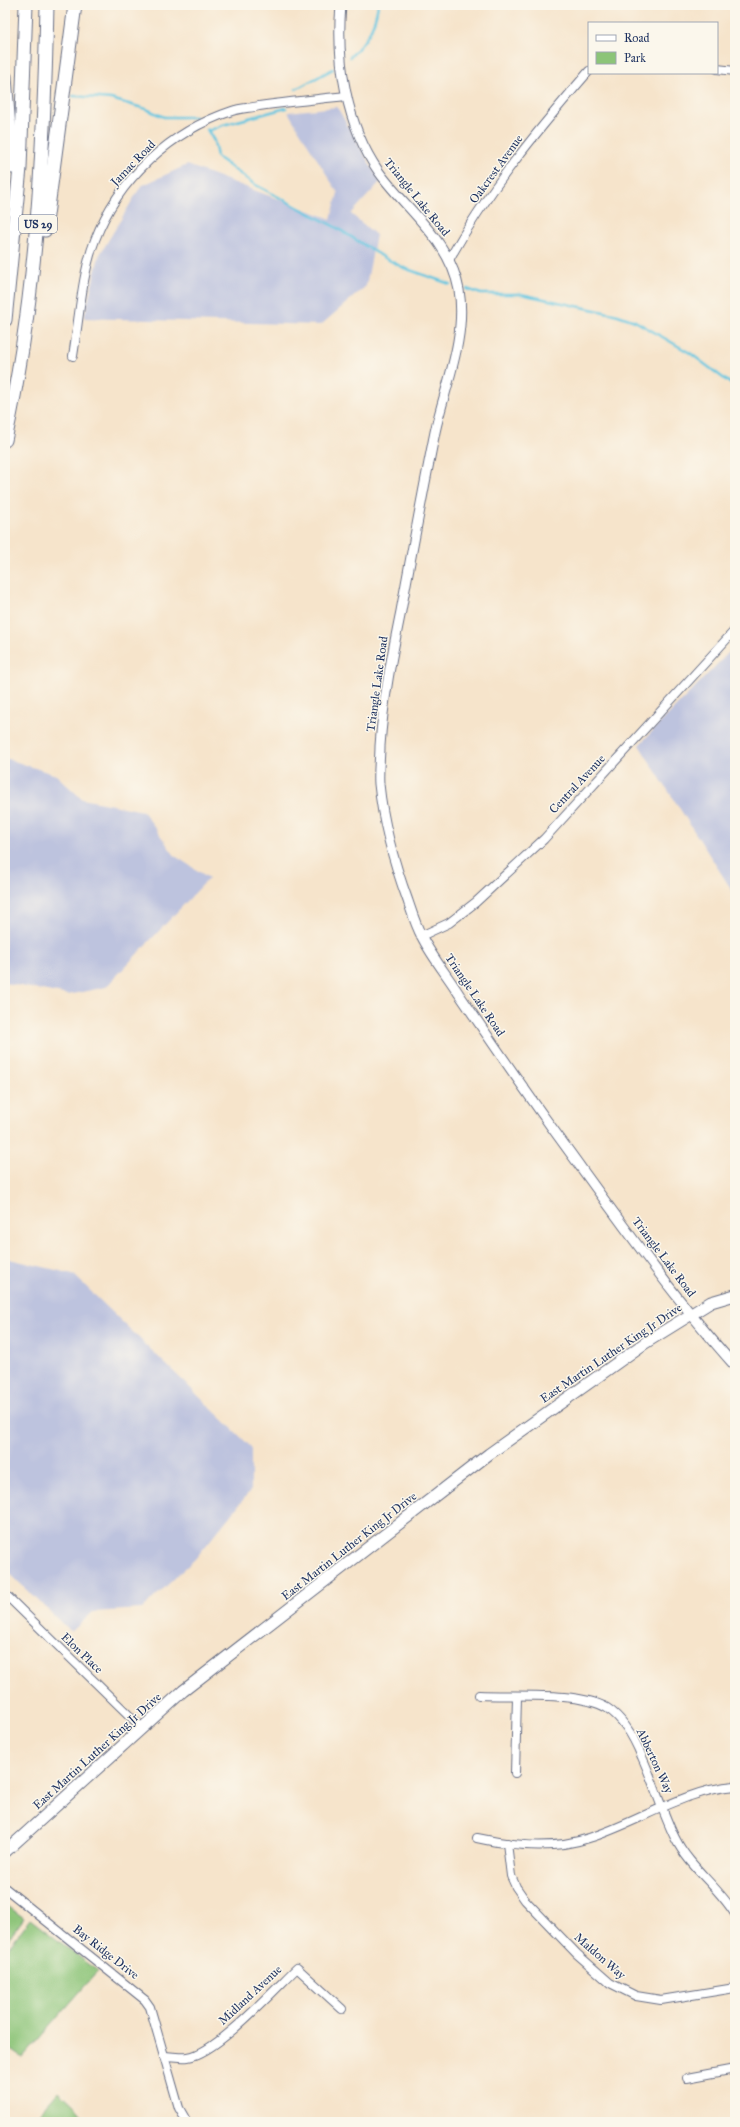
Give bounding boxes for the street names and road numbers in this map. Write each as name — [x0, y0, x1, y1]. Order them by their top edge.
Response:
street label: Oakcrest Avenue — [466, 132, 526, 206]
street label: Jamac Road — [106, 137, 159, 191]
street label: Triangle Lake Road — [381, 155, 453, 239]
road number: US 29 — [19, 215, 57, 233]
street label: Triangle Lake Road — [363, 635, 392, 733]
street label: Central Avenue — [546, 752, 608, 816]
street label: Triangle Lake Road — [441, 951, 508, 1039]
street label: Triangle Lake Road — [629, 1214, 699, 1300]
street label: East Martin Luther King Jr Drive — [538, 1300, 685, 1406]
street label: East Martin Luther King Jr Drive — [279, 1489, 420, 1604]
street label: Elon Place — [58, 1630, 106, 1676]
street label: East Martin Luther King Jr Drive — [30, 1690, 165, 1813]
street label: Abberton Way — [633, 1725, 676, 1796]
street label: Bay Ridge Drive — [70, 1922, 142, 1983]
street label: Maldon Way — [572, 1930, 629, 1982]
street label: Midland Avenue — [216, 1962, 284, 2028]

